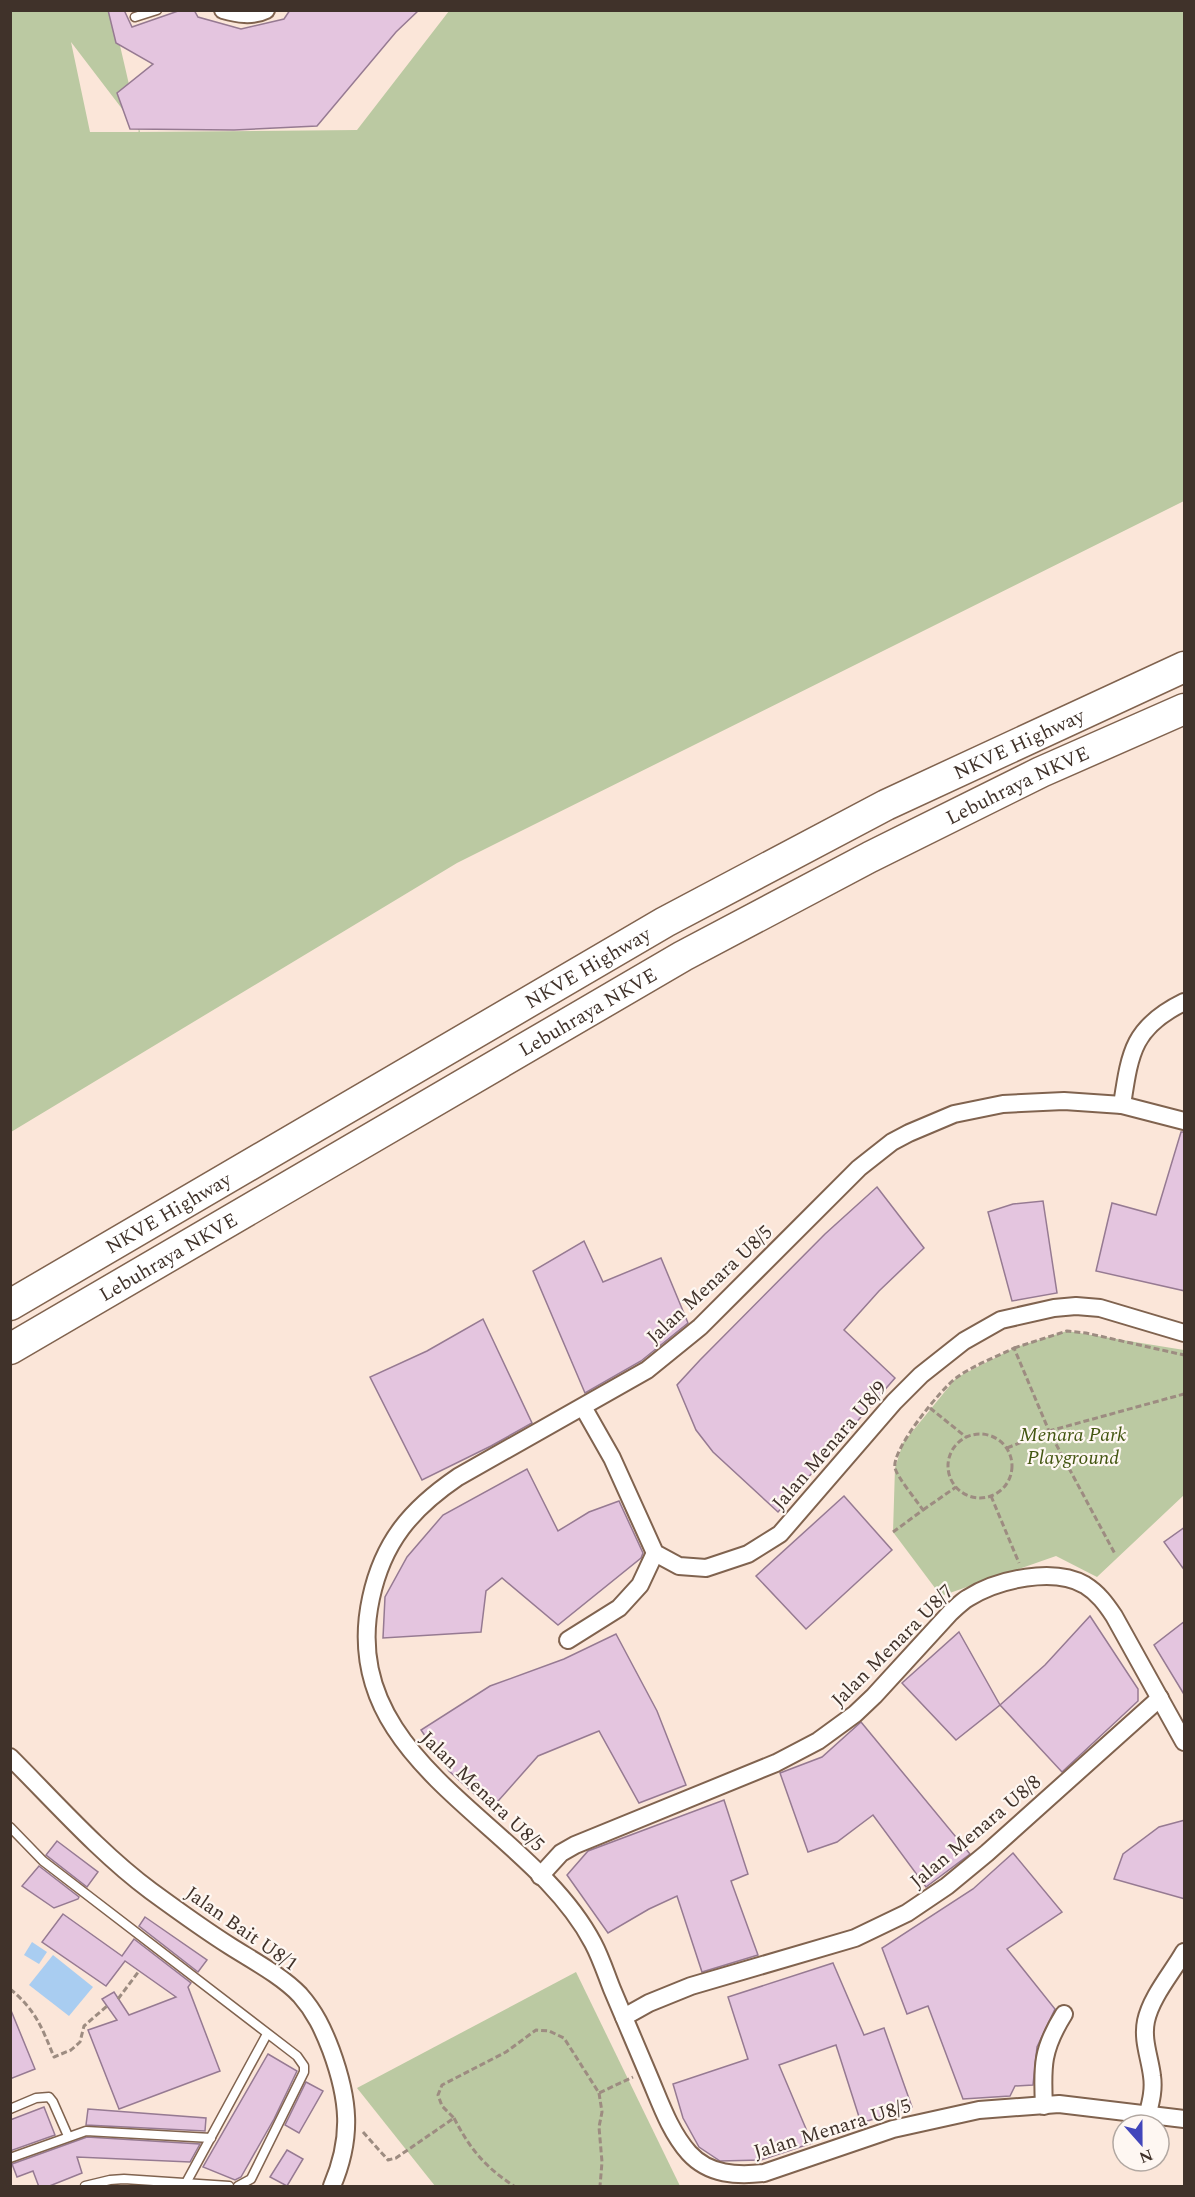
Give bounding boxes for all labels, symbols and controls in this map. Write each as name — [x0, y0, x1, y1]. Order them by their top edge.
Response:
street label: NKVE Highway — [949, 701, 1091, 788]
street label: Lebuhraya NKVE — [941, 739, 1094, 833]
street label: NKVE Highway — [519, 919, 658, 1017]
street label: Lebuhraya NKVE — [513, 960, 663, 1065]
street label: NKVE Highway — [100, 1164, 238, 1262]
street label: Lebuhraya NKVE — [94, 1205, 243, 1310]
street label: Jalan Menara U8/5 — [640, 1218, 780, 1351]
street label: Jalan Menara U8/9 — [765, 1374, 895, 1517]
park label: Menara Park Playground — [1020, 1420, 1127, 1473]
street label: Jalan Menara U8/7 — [824, 1577, 961, 1714]
street label: Jalan Menara U8/5 — [413, 1724, 552, 1859]
street label: Jalan Menara U8/8 — [903, 1768, 1048, 1896]
street label: Jalan Bait U8/1 — [179, 1879, 304, 1979]
street label: Jalan Menara U8/5 — [750, 2091, 915, 2167]
north arrow — [1111, 2113, 1171, 2173]
text: N — [1136, 2143, 1156, 2170]

